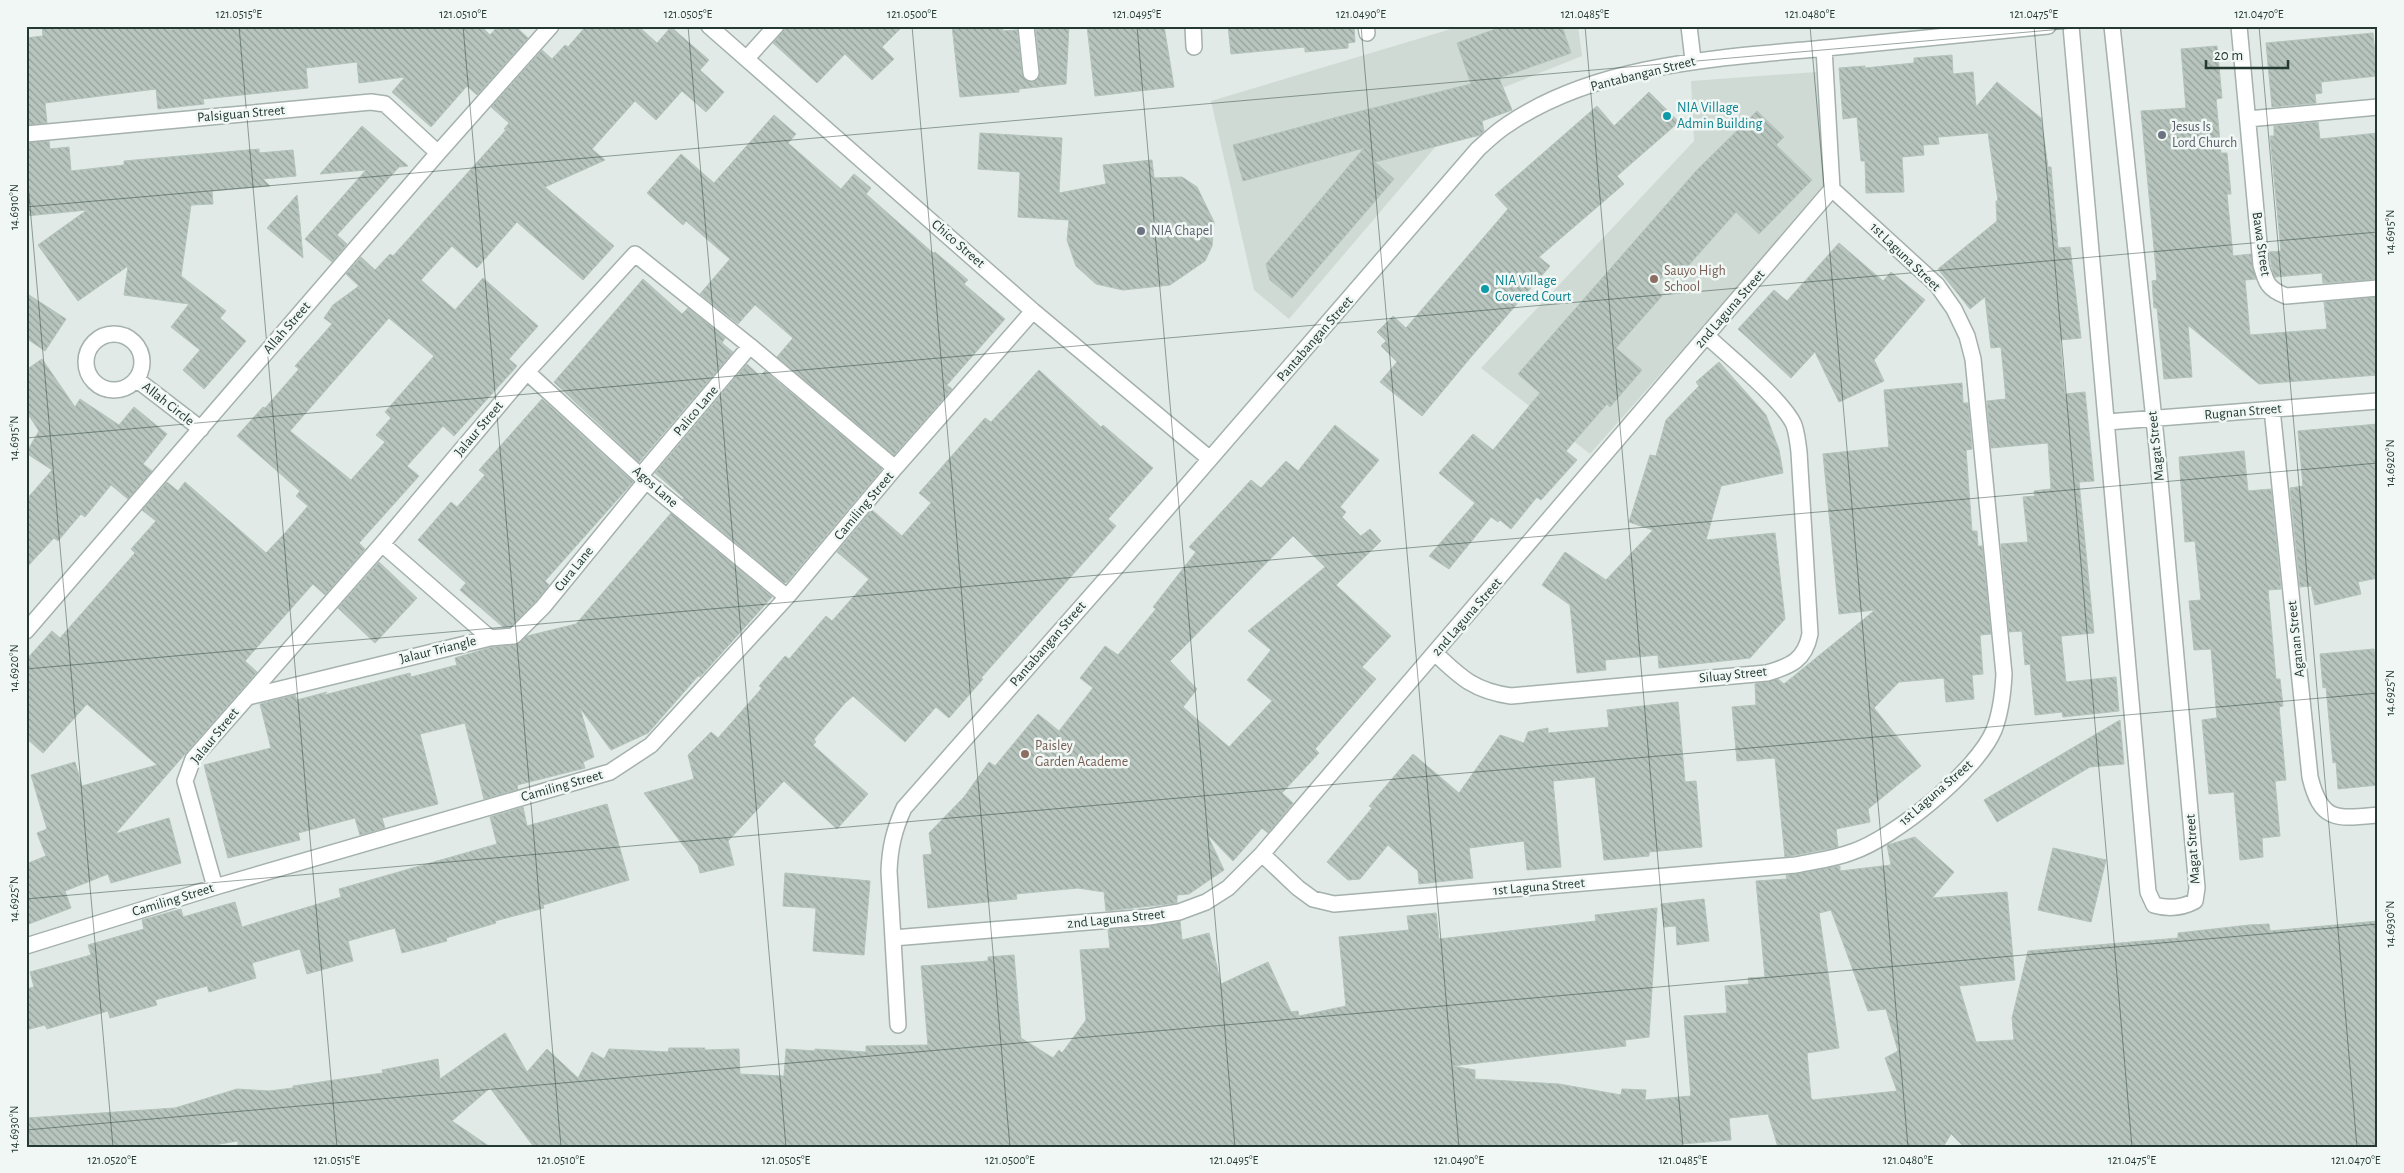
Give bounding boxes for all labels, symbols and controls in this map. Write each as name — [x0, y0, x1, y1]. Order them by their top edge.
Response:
text: 121.0515°E — [216, 8, 262, 20]
text: 121.0510°E — [439, 8, 487, 20]
text: 121.0505°E — [664, 8, 712, 20]
text: 121.0500°E — [887, 8, 937, 20]
text: 121.0495°E — [1113, 8, 1161, 20]
text: 121.0490°E — [1336, 8, 1386, 20]
text: 121.0485°E — [1561, 8, 1610, 20]
text: 121.0480°E — [1785, 8, 1835, 20]
text: 121.0475°E — [2010, 8, 2058, 20]
text: 121.0470°E — [2234, 8, 2284, 20]
scale bar — [2206, 38, 2289, 70]
text: 20 m — [2214, 48, 2243, 63]
street label: Pantabangan Street — [1589, 54, 1697, 94]
place label: NIA Village Admin Building — [1677, 101, 1763, 131]
street label: Palsiguan Street — [196, 103, 286, 125]
marker: NIA Village Admin Building — [1661, 110, 1673, 122]
place label: Jesus Is Lord Church — [2172, 120, 2237, 150]
marker: Jesus Is Lord Church — [2156, 129, 2168, 141]
text: 14.6910°N — [8, 184, 20, 230]
text: 14.6915°N — [2384, 210, 2396, 254]
street label: Bawa Street — [2250, 211, 2273, 278]
street label: Chico Street — [929, 217, 988, 271]
street label: 1st Laguna Street — [1867, 220, 1943, 294]
place label: NIA Chapel — [1151, 224, 1213, 238]
marker: NIA Chapel — [1135, 225, 1147, 237]
place label: Sauyo High School — [1664, 264, 1726, 294]
street label: 2nd Laguna Street — [1692, 267, 1768, 351]
marker: Sauyo High School — [1648, 273, 1660, 285]
place label: NIA Village Covered Court — [1495, 274, 1572, 304]
marker: NIA Village Covered Court — [1479, 283, 1491, 295]
street label: Pantabangan Street — [1274, 293, 1356, 384]
street label: Allah Street — [261, 299, 314, 357]
street label: Allah Circle — [139, 380, 197, 428]
street label: Palico Lane — [671, 383, 721, 439]
street label: Jalaur Street — [452, 398, 506, 459]
street label: Rugnan Street — [2204, 402, 2283, 422]
street label: Magat Street — [2145, 410, 2167, 482]
text: 14.6915°N — [8, 416, 20, 460]
text: 14.6920°N — [2384, 439, 2396, 487]
street label: Agos Lane — [630, 464, 680, 510]
street label: Camiling Street — [832, 469, 897, 543]
street label: Cura Lane — [552, 544, 596, 594]
street label: 2nd Laguna Street — [1429, 575, 1505, 659]
street label: Pantabangan Street — [1007, 598, 1089, 689]
street label: Aganan Street — [2285, 599, 2307, 678]
street label: Jalaur Triangle — [398, 634, 478, 666]
text: 14.6920°N — [8, 644, 20, 692]
street label: Siluay Street — [1698, 664, 1768, 686]
text: 14.6925°N — [2384, 670, 2396, 716]
street label: Jalaur Street — [188, 705, 242, 767]
place label: Paisley Garden Academe — [1035, 739, 1128, 769]
marker: Paisley Garden Academe — [1019, 748, 1031, 760]
street label: 1st Laguna Street — [1897, 757, 1976, 828]
street label: Camiling Street — [520, 768, 605, 804]
street label: Magat Street — [2184, 813, 2202, 885]
text: 14.6925°N — [8, 876, 20, 922]
street label: 1st Laguna Street — [1493, 876, 1586, 898]
street label: Camiling Street — [131, 881, 216, 919]
text: 14.6930°N — [2384, 901, 2396, 947]
street label: 2nd Laguna Street — [1066, 907, 1166, 931]
text: 14.6930°N — [8, 1106, 20, 1152]
text: 121.0520°E — [88, 1154, 137, 1166]
text: 121.0515°E — [314, 1154, 360, 1166]
text: 121.0510°E — [537, 1154, 585, 1166]
text: 121.0505°E — [762, 1154, 810, 1166]
text: 121.0500°E — [985, 1154, 1035, 1166]
text: 121.0495°E — [1210, 1154, 1258, 1166]
text: 121.0490°E — [1434, 1154, 1484, 1166]
text: 121.0485°E — [1659, 1154, 1708, 1166]
text: 121.0480°E — [1883, 1154, 1933, 1166]
text: 121.0475°E — [2108, 1154, 2156, 1166]
text: 121.0470°E — [2331, 1154, 2381, 1166]

